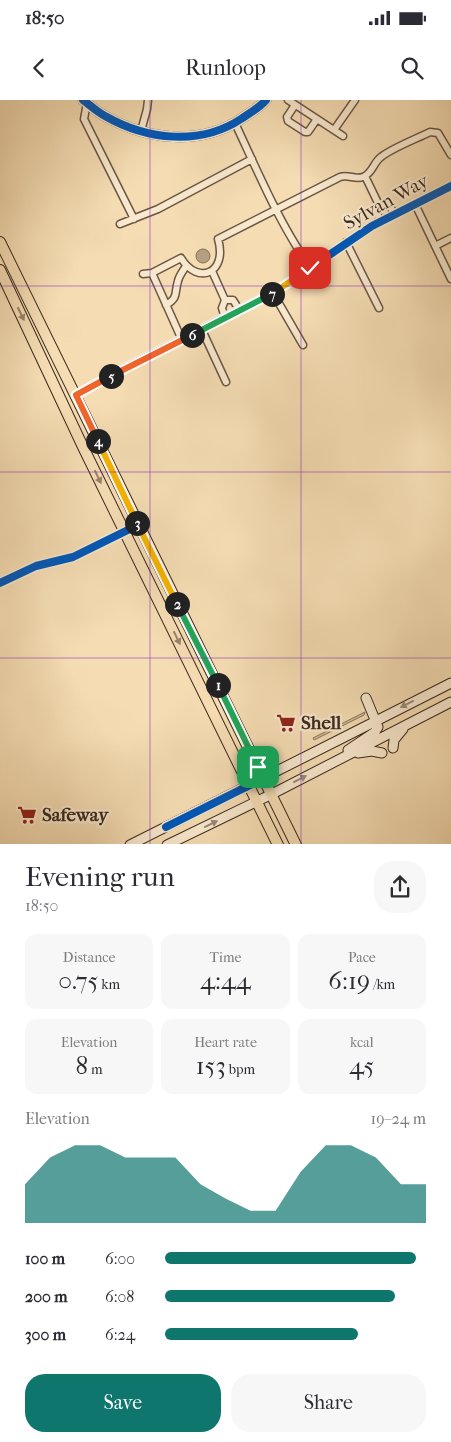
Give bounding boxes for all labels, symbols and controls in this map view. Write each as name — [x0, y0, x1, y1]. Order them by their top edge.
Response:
text: 18:50 — [25, 7, 65, 29]
icon: back — [25, 54, 53, 82]
icon: search — [398, 54, 426, 82]
text: Runloop — [185, 55, 266, 81]
street label: Sylvan Way — [340, 169, 433, 234]
pin — [289, 247, 331, 289]
icon: check — [296, 254, 324, 282]
pin: 7 — [260, 282, 284, 306]
text: 7 — [269, 286, 276, 303]
one-way arrow — [17, 307, 25, 321]
pin: 6 — [180, 322, 204, 348]
text: 6 — [189, 327, 196, 344]
pin: 5 — [98, 364, 124, 388]
text: 5 — [108, 368, 115, 385]
pin: 4 — [86, 428, 110, 454]
text: 4 — [94, 433, 103, 450]
one-way arrow — [94, 469, 102, 484]
pin: 3 — [124, 510, 150, 536]
text: 3 — [135, 515, 140, 532]
pin: 2 — [164, 592, 190, 616]
text: 2 — [174, 596, 181, 613]
one-way arrow — [173, 631, 181, 645]
pin: 1 — [206, 672, 230, 698]
text: 1 — [216, 677, 221, 694]
one-way arrow — [400, 700, 415, 709]
supermarket icon: Shell — [275, 712, 297, 734]
place label: Shell — [301, 712, 342, 734]
pin — [237, 746, 279, 788]
icon: arrive — [244, 753, 272, 781]
one-way arrow — [293, 775, 307, 783]
supermarket icon: Safeway — [16, 804, 38, 826]
place label: Safeway — [42, 804, 109, 826]
one-way arrow — [204, 820, 218, 828]
text: Evening run — [25, 860, 175, 893]
button: share — [374, 861, 426, 913]
text: 18:50 — [25, 896, 58, 915]
text: Distance — [63, 949, 115, 966]
text: Time — [210, 949, 241, 966]
text: Pace — [348, 949, 376, 966]
text: 0.75 — [58, 966, 98, 995]
text: 4:44 — [200, 966, 251, 995]
text: 6:19 — [328, 966, 370, 995]
text: km — [98, 976, 120, 993]
text: /km — [370, 976, 395, 993]
text: Elevation — [61, 1034, 117, 1051]
text: Heart rate — [194, 1034, 257, 1051]
text: kcal — [350, 1034, 374, 1051]
text: 8 — [76, 1051, 88, 1080]
text: 153 — [196, 1051, 226, 1080]
text: 45 — [349, 1051, 374, 1080]
text: m — [88, 1061, 103, 1078]
text: bpm — [226, 1061, 255, 1078]
text: Elevation — [25, 1109, 90, 1128]
text: 19–24 m — [371, 1109, 426, 1128]
text: 100 m — [25, 1249, 65, 1268]
text: 6:00 — [105, 1249, 135, 1268]
text: 200 m — [25, 1287, 68, 1306]
text: 6:08 — [105, 1287, 134, 1306]
text: 300 m — [25, 1325, 66, 1344]
text: 6:24 — [105, 1325, 135, 1344]
button: Save — [25, 1374, 221, 1432]
button: Share — [231, 1374, 426, 1432]

